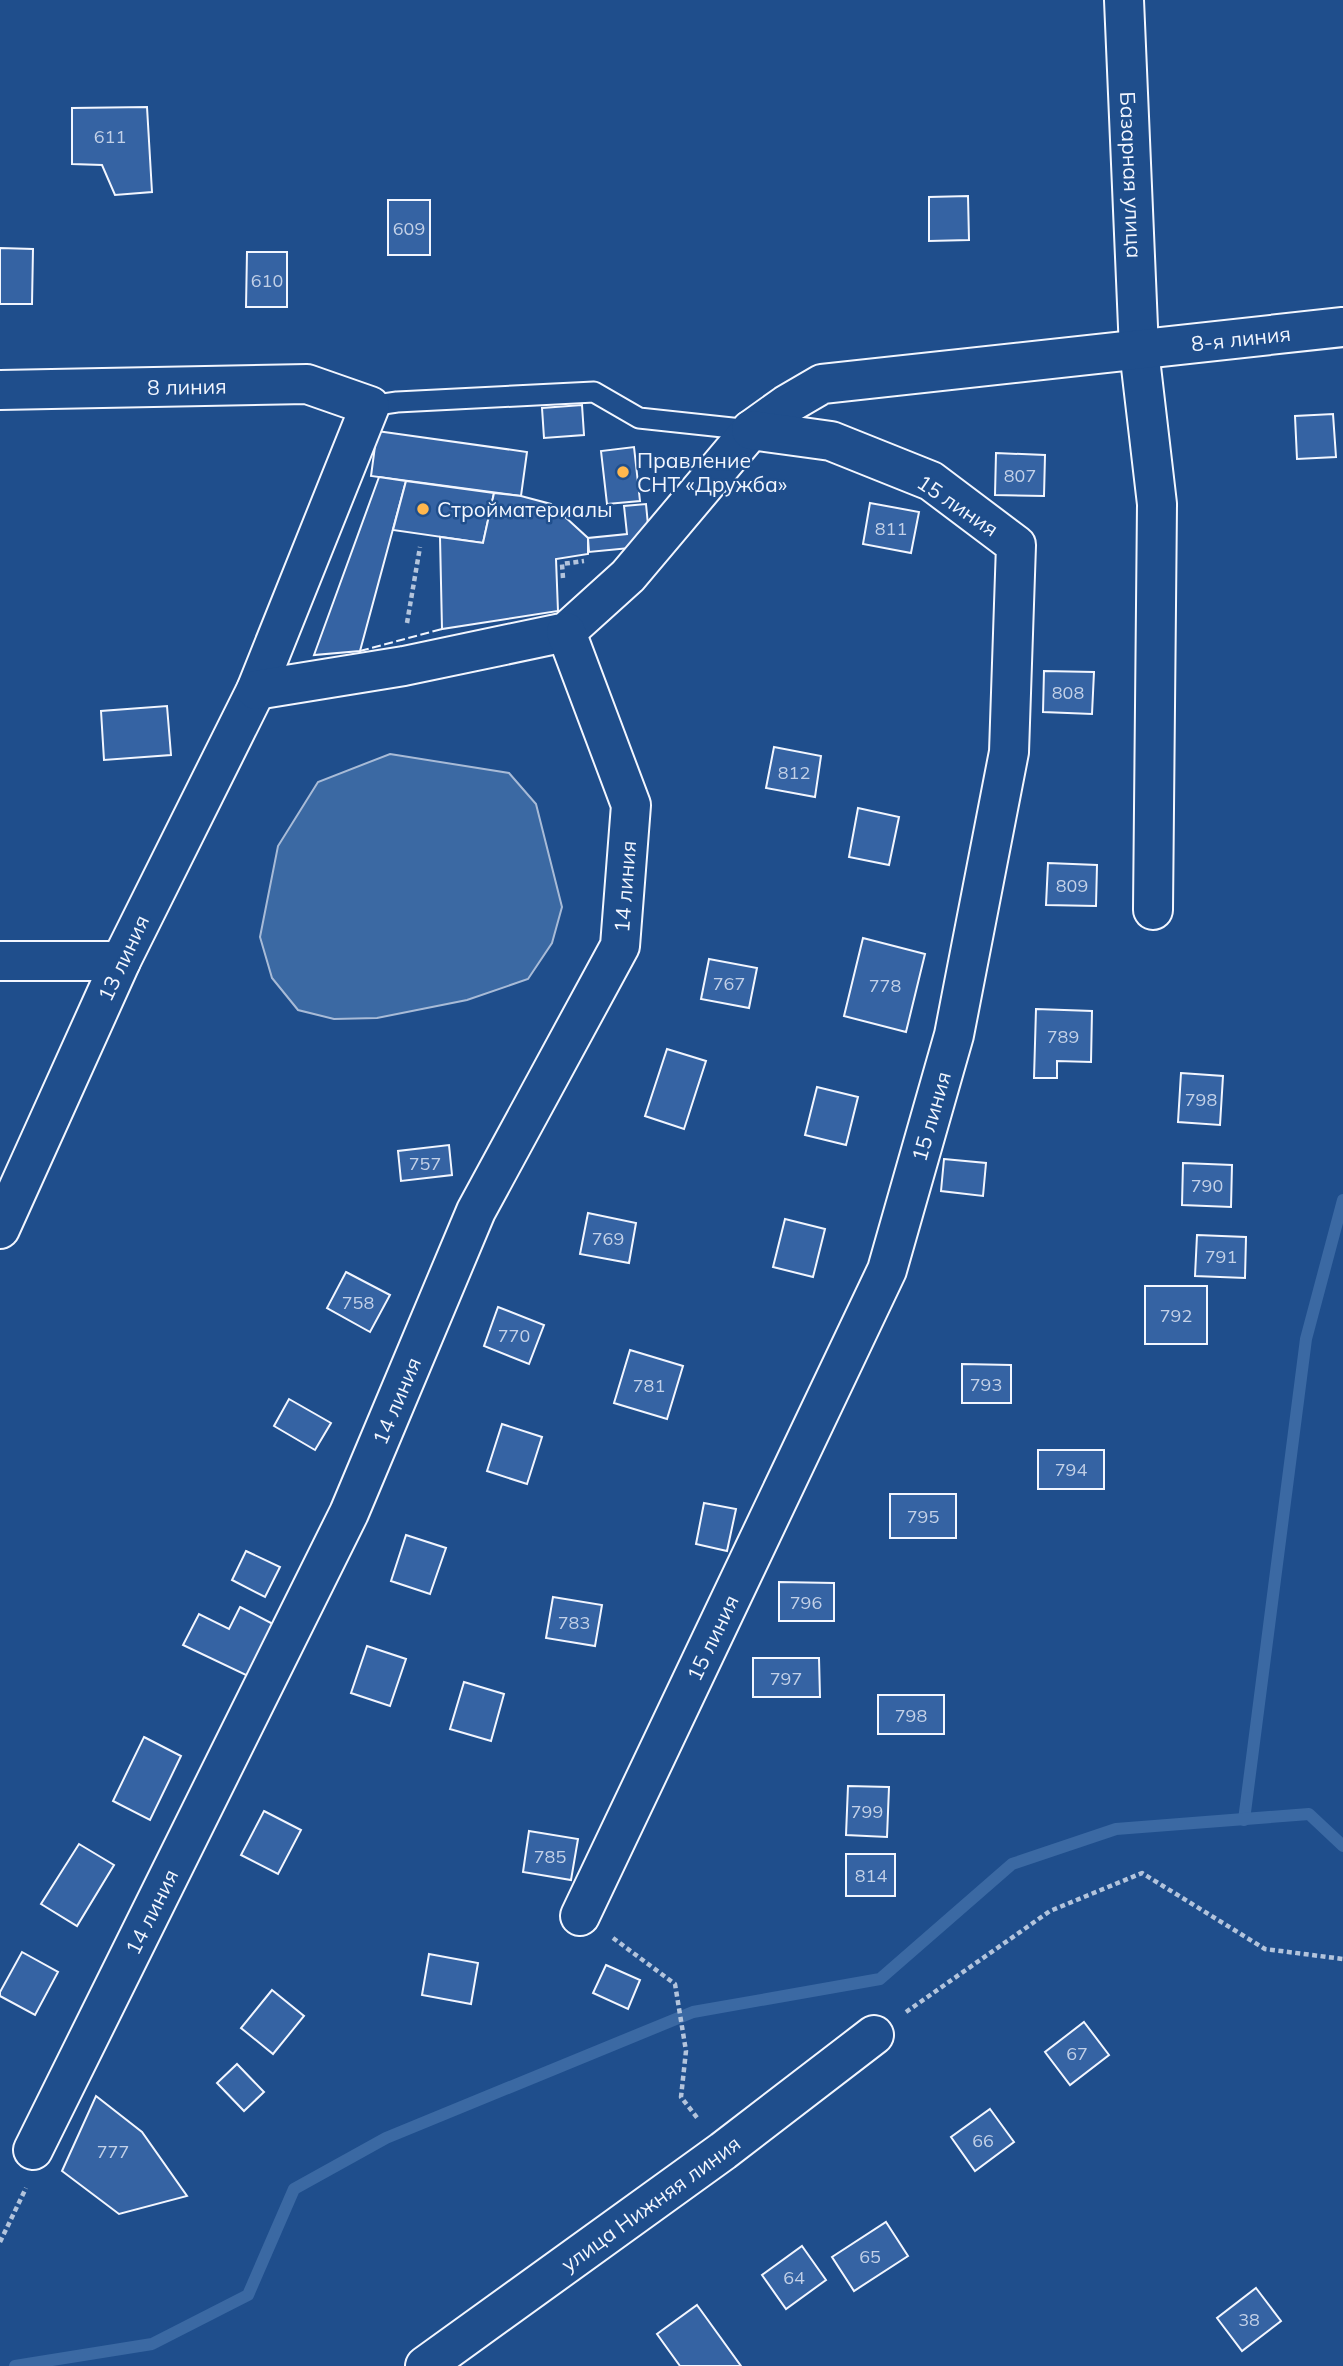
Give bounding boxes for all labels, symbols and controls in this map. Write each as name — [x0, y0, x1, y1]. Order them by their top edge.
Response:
street label: Базарная улица — [1115, 91, 1148, 259]
house number: 611 — [94, 125, 126, 148]
house number: 609 — [393, 217, 425, 240]
house number: 610 — [251, 269, 283, 292]
street label: 8-я линия — [1190, 320, 1292, 357]
street label: 8 линия — [147, 373, 227, 400]
place label: Правление СНТ «Дружба» — [637, 447, 787, 497]
marker: Правление СНТ «Дружба» — [615, 464, 631, 480]
house number: 807 — [1004, 464, 1036, 487]
street label: 15 линия — [913, 468, 1003, 542]
place label: Стройматериалы — [437, 496, 613, 522]
marker: Стройматериалы — [415, 501, 431, 517]
house number: 811 — [875, 517, 907, 540]
house number: 808 — [1052, 681, 1084, 704]
house number: 812 — [778, 761, 810, 784]
street label: 14 линия — [608, 840, 641, 933]
house number: 809 — [1056, 874, 1088, 897]
street label: 13 линия — [92, 911, 154, 1005]
house number: 767 — [713, 972, 745, 995]
house number: 778 — [869, 974, 901, 997]
house number: 789 — [1047, 1025, 1079, 1048]
street label: 15 линия — [906, 1068, 956, 1164]
house number: 798 — [1185, 1088, 1217, 1111]
house number: 757 — [409, 1152, 441, 1175]
house number: 790 — [1191, 1174, 1223, 1197]
house number: 769 — [592, 1227, 624, 1250]
house number: 791 — [1205, 1245, 1237, 1268]
house number: 758 — [342, 1291, 374, 1314]
house number: 792 — [1160, 1304, 1192, 1327]
house number: 770 — [498, 1324, 530, 1347]
street label: 14 линия — [366, 1353, 426, 1448]
house number: 793 — [970, 1373, 1002, 1396]
house number: 781 — [633, 1374, 665, 1397]
house number: 794 — [1055, 1458, 1087, 1481]
house number: 795 — [907, 1505, 939, 1528]
street label: 15 линия — [681, 1591, 744, 1685]
house number: 796 — [790, 1591, 822, 1614]
house number: 783 — [558, 1611, 590, 1634]
house number: 797 — [770, 1667, 802, 1690]
house number: 798 — [895, 1704, 927, 1727]
house number: 799 — [851, 1800, 883, 1823]
house number: 785 — [534, 1845, 566, 1868]
house number: 814 — [855, 1864, 887, 1887]
street label: 14 линия — [119, 1865, 183, 1959]
house number: 67 — [1066, 2042, 1088, 2065]
house number: 66 — [972, 2129, 994, 2152]
street label: улица Нижняя линия — [556, 2130, 745, 2277]
house number: 777 — [97, 2140, 129, 2163]
house number: 65 — [859, 2245, 881, 2268]
house number: 64 — [783, 2266, 805, 2289]
house number: 38 — [1238, 2308, 1260, 2331]

